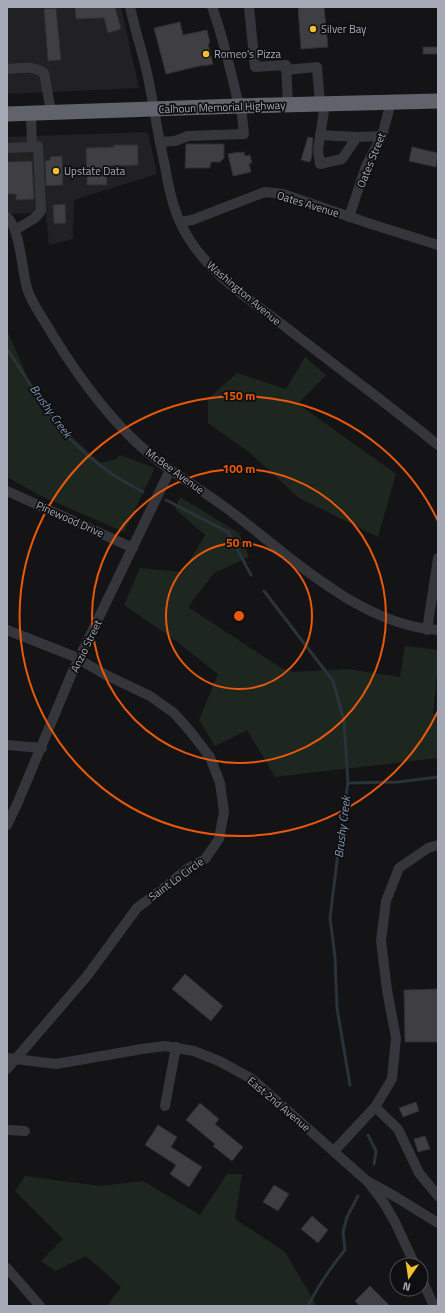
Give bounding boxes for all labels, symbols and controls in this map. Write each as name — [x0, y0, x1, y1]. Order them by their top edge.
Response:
place label: Silver Bay — [321, 21, 367, 37]
marker: Silver Bay — [308, 24, 318, 34]
place label: Romeo's Pizza — [214, 46, 282, 62]
marker: Romeo's Pizza — [201, 49, 211, 59]
street label: Calhoun Memorial Highway — [158, 97, 286, 117]
street label: Oates Street — [353, 130, 389, 190]
place label: Upstate Data — [64, 163, 126, 179]
marker: Upstate Data — [51, 166, 61, 176]
street label: Oates Avenue — [275, 187, 341, 221]
street label: Washington Avenue — [203, 257, 285, 329]
water label: Brushy Creek — [25, 380, 78, 443]
text: 150 m — [223, 386, 255, 405]
street label: McBee Avenue — [143, 444, 208, 498]
text: 100 m — [223, 459, 255, 478]
street label: Pinewood Drive — [34, 497, 107, 541]
text: 50 m — [226, 533, 252, 552]
centre of rings — [232, 609, 246, 623]
street label: Anzio Street — [66, 617, 106, 675]
water label: Brushy Creek — [329, 793, 355, 859]
street label: Saint Lo Circle — [145, 853, 207, 904]
street label: East 2nd Avenue — [244, 1073, 314, 1135]
north arrow — [389, 1257, 429, 1297]
text: N — [401, 1278, 412, 1295]

